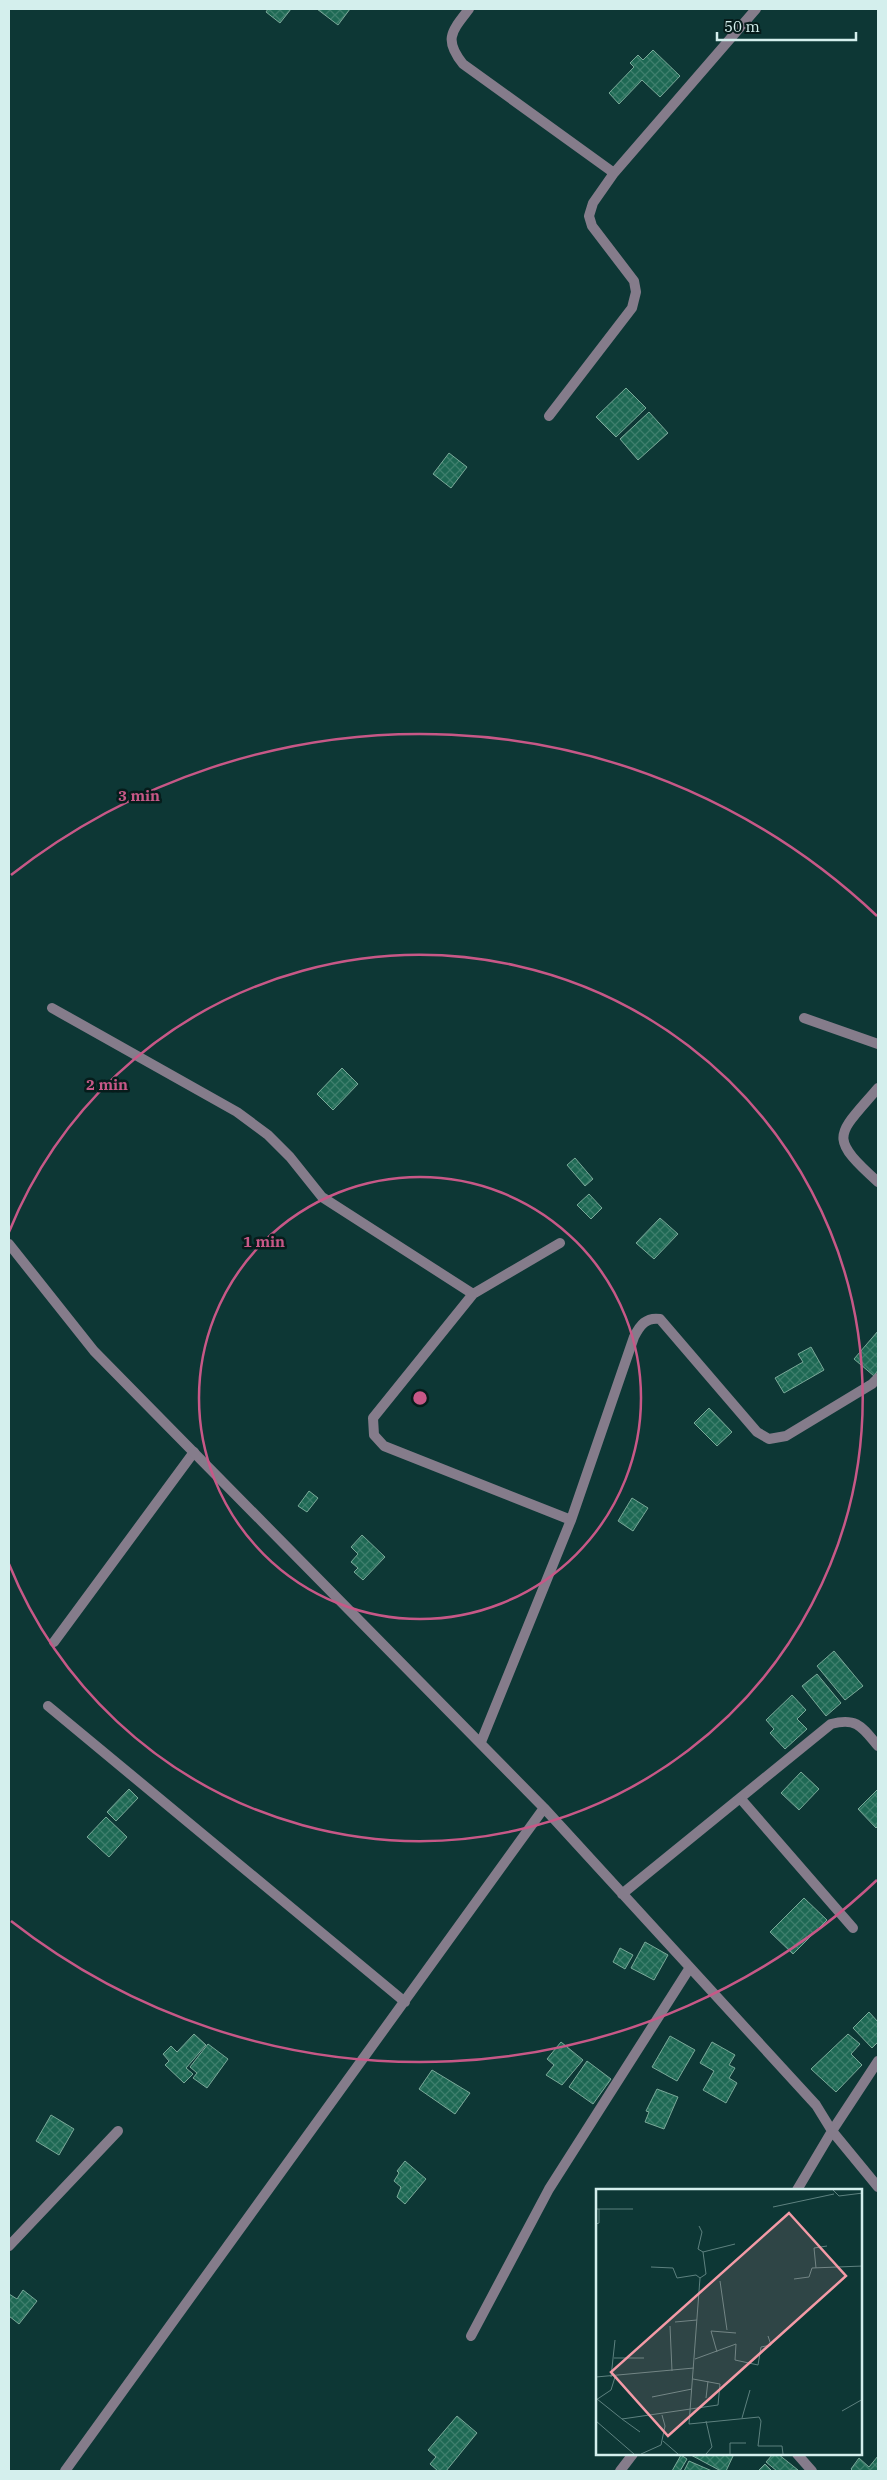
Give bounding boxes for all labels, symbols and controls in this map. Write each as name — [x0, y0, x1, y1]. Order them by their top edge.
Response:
scale bar — [717, 10, 856, 42]
text: 50 m — [724, 17, 760, 36]
text: 3 min — [118, 786, 160, 805]
text: 2 min — [86, 1075, 128, 1094]
text: 1 min — [243, 1232, 285, 1251]
centre of rings — [411, 1389, 429, 1407]
inset map — [596, 2189, 862, 2455]

